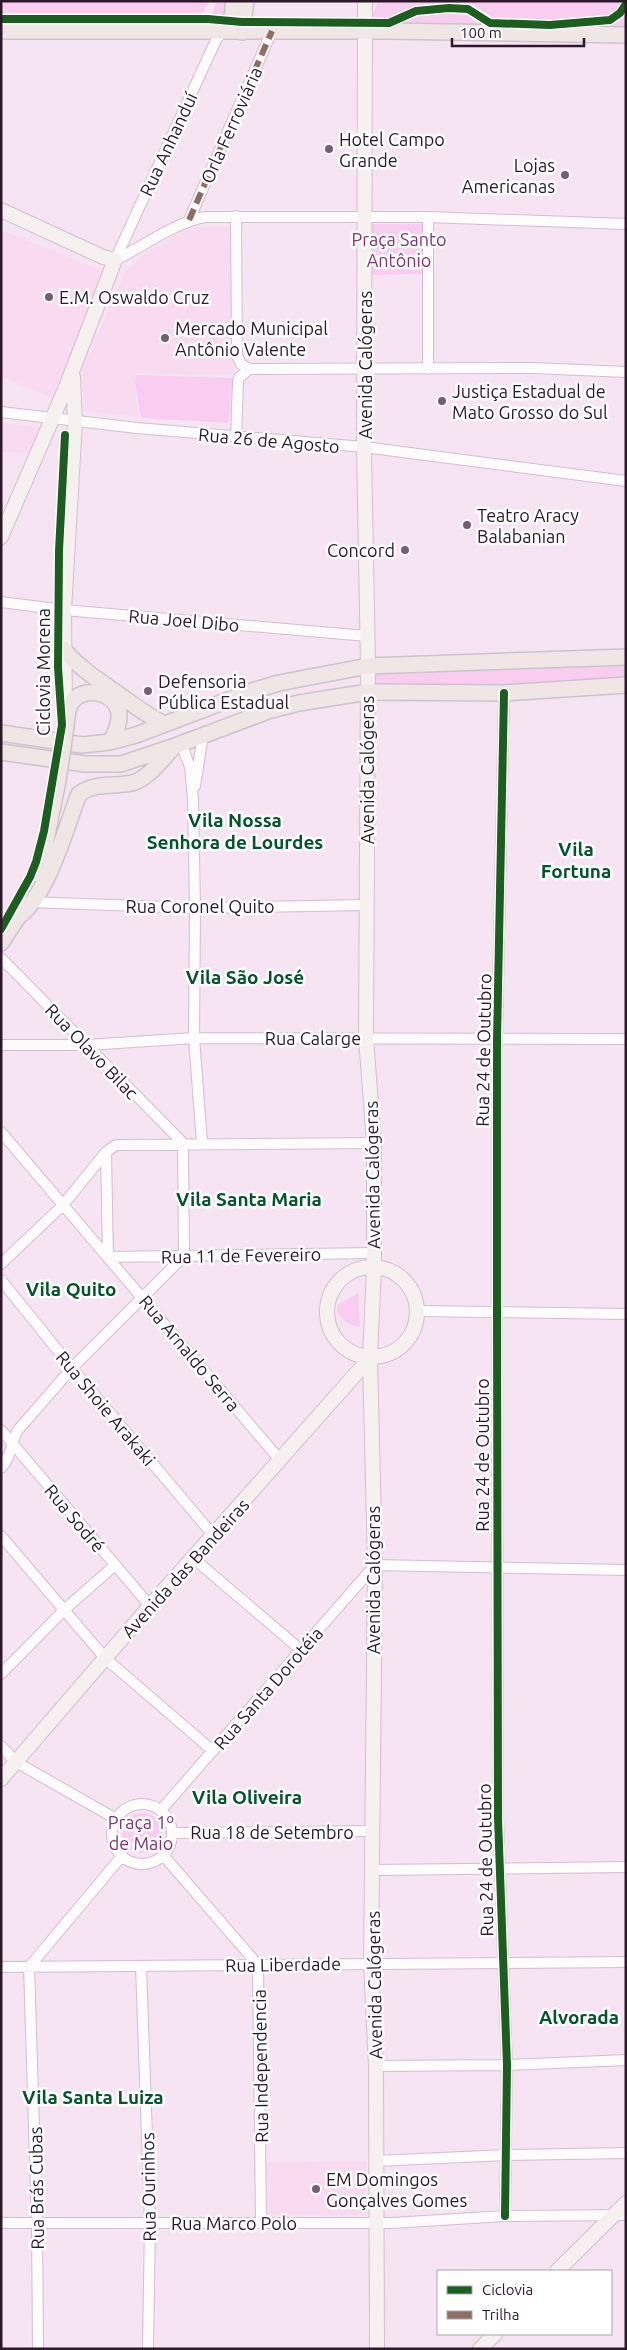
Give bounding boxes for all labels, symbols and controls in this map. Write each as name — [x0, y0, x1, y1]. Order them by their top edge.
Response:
scale bar — [452, 15, 584, 47]
text: 100 m — [460, 24, 502, 41]
street label: Orla Ferroviária — [196, 64, 266, 186]
street label: Rua Anhanduí — [135, 89, 201, 199]
place label: Hotel Campo Grande — [339, 129, 445, 170]
marker: Hotel Campo Grande — [323, 143, 335, 155]
place label: Lojas Americanas — [462, 155, 555, 196]
marker: Lojas Americanas — [559, 169, 571, 181]
park label: Praça Santo Antônio — [351, 229, 447, 270]
place label: E.M. Oswaldo Cruz — [59, 287, 209, 307]
marker: E.M. Oswaldo Cruz — [43, 291, 55, 303]
street label: Avenida Calógeras — [355, 291, 375, 439]
place label: Mercado Municipal Antônio Valente — [175, 318, 328, 359]
marker: Mercado Municipal Antônio Valente — [159, 332, 171, 344]
place label: Justiça Estadual de Mato Grosso do Sul — [452, 381, 608, 422]
marker: Justiça Estadual de Mato Grosso do Sul — [436, 395, 448, 407]
street label: Rua 26 de Agosto — [197, 424, 341, 456]
place label: Teatro Aracy Balabanian — [477, 505, 579, 546]
marker: Teatro Aracy Balabanian — [461, 519, 473, 531]
place label: Concord — [327, 540, 395, 560]
marker: Concord — [399, 544, 411, 556]
street label: Rua Joel Dibo — [128, 605, 240, 635]
street label: Ciclovia Morena — [33, 608, 53, 736]
place label: Defensoria Pública Estadual — [158, 671, 290, 712]
marker: Defensoria Pública Estadual — [142, 685, 154, 697]
street label: Avenida Calógeras — [357, 696, 377, 844]
district label: Vila Nossa Senhora de Lourdes — [147, 809, 323, 853]
district label: Vila Fortuna — [541, 838, 611, 882]
street label: Rua Coronel Quito — [126, 896, 275, 917]
district label: Vila São José — [186, 966, 304, 988]
street label: Rua 24 de Outubro — [472, 973, 494, 1127]
street label: Rua Olavo Bilac — [42, 999, 142, 1103]
street label: Rua Calarge — [265, 1028, 361, 1048]
street label: Avenida Calógeras — [361, 1100, 383, 1249]
district label: Vila Santa Maria — [176, 1188, 322, 1210]
street label: Rua 11 de Fevereiro — [161, 1244, 321, 1266]
district label: Vila Quito — [26, 1278, 116, 1300]
street label: Rua Arnaldo Serra — [136, 1291, 244, 1415]
street label: Rua Shoie Arakaki — [52, 1347, 160, 1469]
street label: Rua 24 de Outubro — [472, 1378, 492, 1532]
street label: Rua Sodré — [41, 1480, 109, 1556]
street label: Avenida das Bandeiras — [117, 1494, 253, 1642]
street label: Avenida Calógeras — [363, 1506, 383, 1654]
street label: Rua Santa Dorotéia — [209, 1623, 327, 1753]
street label: Rua 24 de Outubro — [474, 1783, 496, 1937]
district label: Vila Oliveira — [192, 1786, 302, 1808]
park label: Praça 1º de Maio — [108, 1812, 174, 1853]
street label: Rua 18 de Setembro — [190, 1822, 354, 1842]
street label: Avenida Calógeras — [363, 1910, 385, 2059]
street label: Rua Liberdade — [225, 1953, 341, 1975]
street label: Rua Independencia — [249, 1989, 271, 2143]
district label: Alvorada — [539, 2006, 619, 2028]
district label: Vila Santa Luiza — [22, 2086, 164, 2108]
street label: Rua Brás Cubas — [25, 2126, 47, 2250]
street label: Rua Ourinhos — [137, 2132, 159, 2242]
place label: EM Domingos Gonçalves Gomes — [326, 2169, 468, 2210]
marker: EM Domingos Gonçalves Gomes — [310, 2183, 322, 2195]
street label: Rua Marco Polo — [171, 2213, 297, 2233]
legend — [437, 2270, 612, 2335]
text: Ciclovia — [482, 2281, 533, 2298]
text: Trilha — [482, 2306, 519, 2323]

